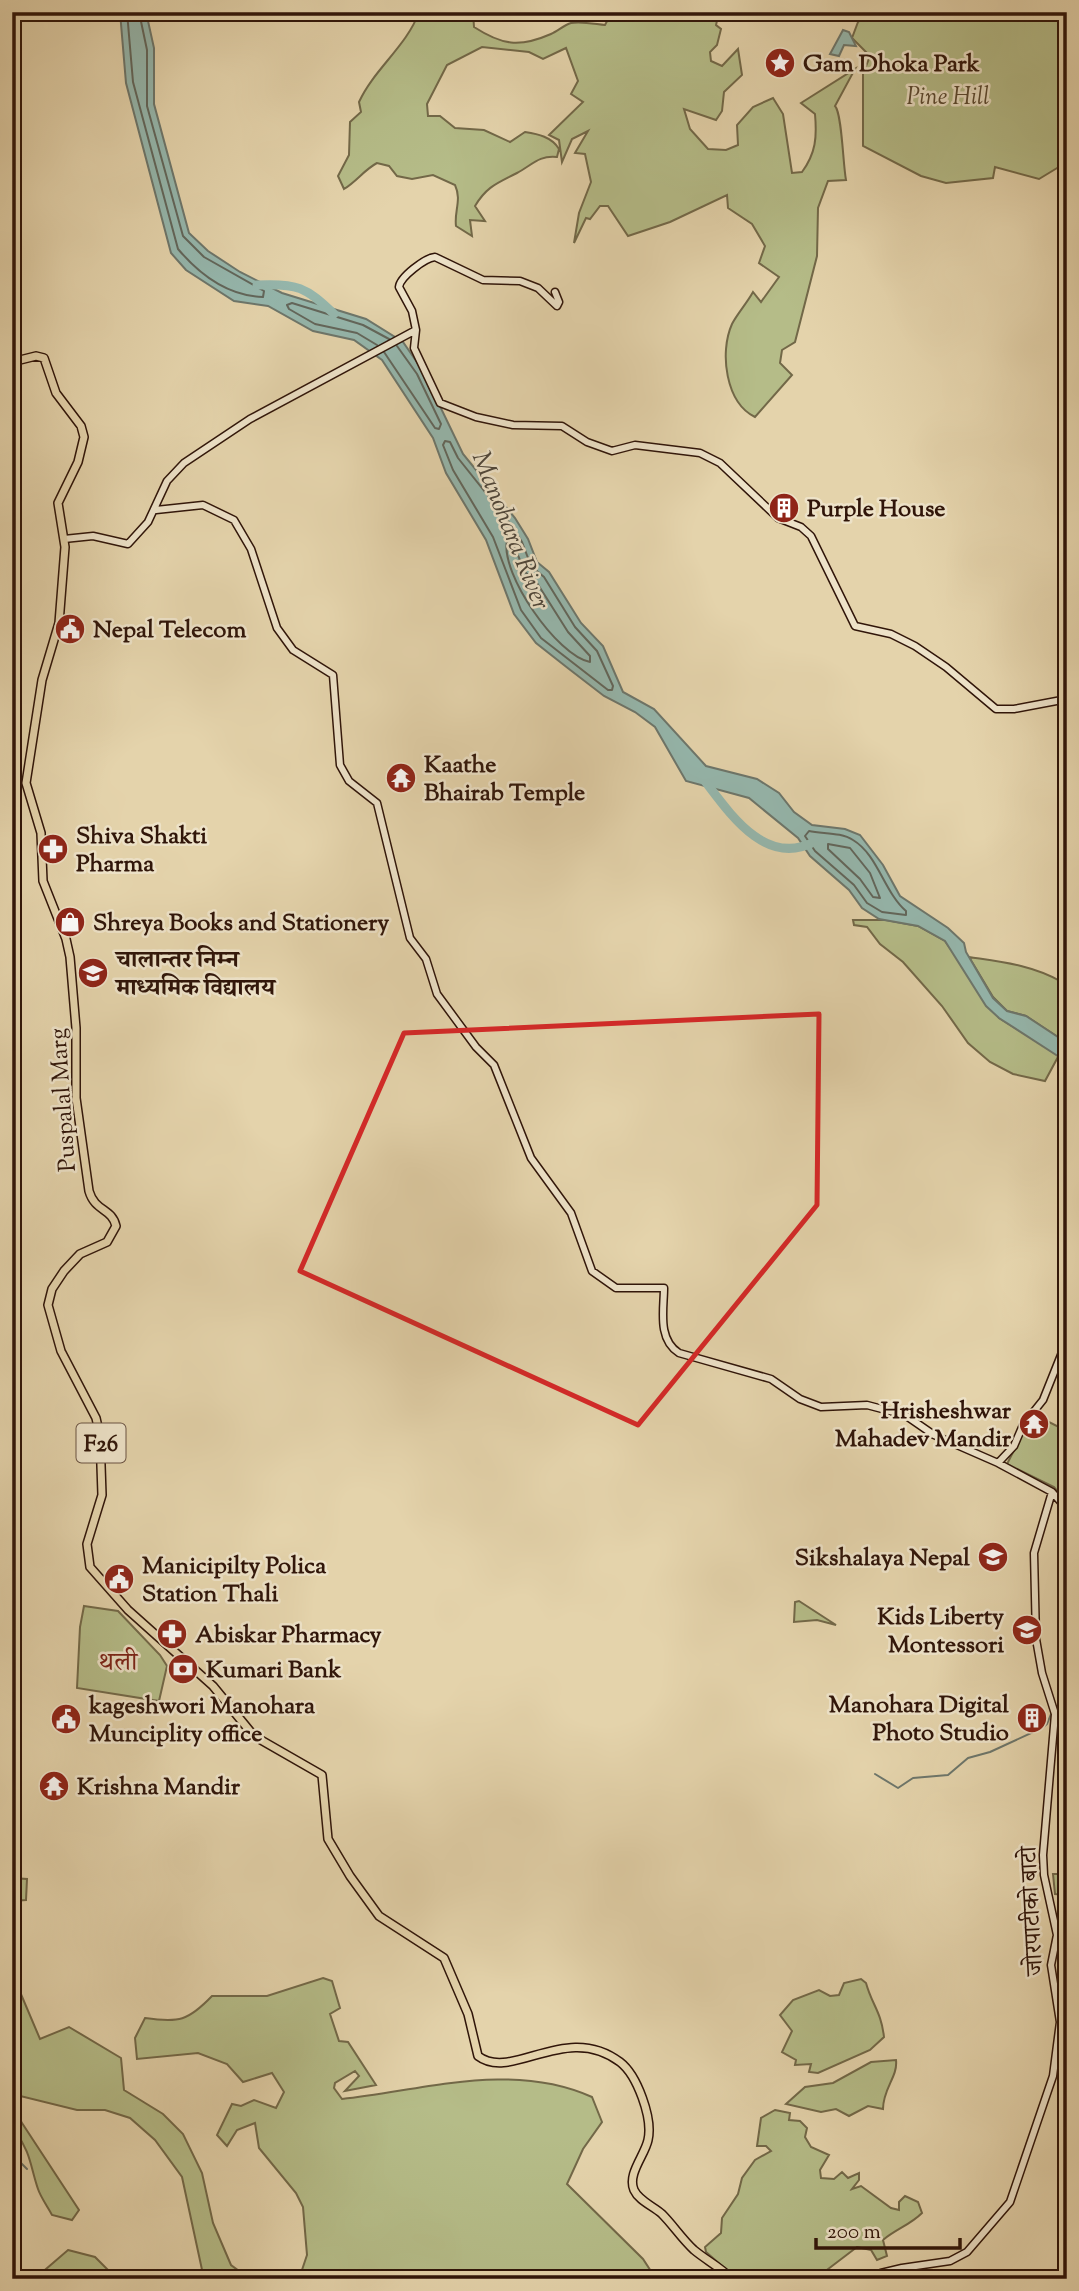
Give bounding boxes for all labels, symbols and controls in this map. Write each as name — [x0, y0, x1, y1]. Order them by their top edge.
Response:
place icon: Gam Dhoka Park — [763, 46, 797, 80]
place label: Gam Dhoka Park — [803, 48, 981, 82]
park label: Pine Hill — [907, 81, 989, 115]
water label: Manohara River — [461, 446, 558, 616]
building icon: Purple House — [767, 491, 801, 525]
place label: Purple House — [807, 493, 946, 527]
public building icon: Nepal Telecom — [53, 612, 87, 646]
place label: Nepal Telecom — [93, 614, 246, 648]
place label: Kaathe Bhairab Temple — [424, 749, 585, 811]
temple icon: Kaathe Bhairab Temple — [384, 761, 418, 795]
place label: Shiva Shakti Pharma — [76, 820, 207, 882]
pharmacy icon: Shiva Shakti Pharma — [36, 832, 70, 866]
shop icon: Shreya Books and Stationery — [53, 905, 87, 939]
place label: Shreya Books and Stationery — [93, 907, 389, 941]
place label: चालान्तर निम्न माध्यमिक विद्यालय — [114, 944, 277, 1006]
school or university icon: चालान्तर निम्न माध्यमिक विद्यालय — [76, 956, 110, 990]
street label: Puspalal Marg — [42, 1027, 86, 1173]
place label: Hrisheshwar Mahadev Mandir — [835, 1395, 1012, 1457]
temple icon: Hrisheshwar Mahadev Mandir — [1017, 1407, 1051, 1441]
road number: F26 — [76, 1424, 126, 1462]
school or university icon: Sikshalaya Nepal — [976, 1540, 1010, 1574]
place label: Sikshalaya Nepal — [795, 1542, 970, 1576]
place label: Manicipilty Polica Station Thali — [142, 1550, 327, 1612]
public building icon: Manicipilty Polica Station Thali — [102, 1562, 136, 1596]
place label: Kids Liberty Montessori — [877, 1601, 1004, 1663]
school or university icon: Kids Liberty Montessori — [1010, 1613, 1044, 1647]
pharmacy icon: Abiskar Pharmacy — [155, 1617, 189, 1651]
place label: Abiskar Pharmacy — [195, 1619, 382, 1653]
district label: थली — [99, 1645, 139, 1682]
bank icon: Kumari Bank — [166, 1652, 200, 1686]
place label: Kumari Bank — [206, 1654, 342, 1688]
place label: Manohara Digital Photo Studio — [829, 1689, 1009, 1751]
place label: kageshwori Manohara Munciplity office — [88, 1690, 316, 1752]
building icon: Manohara Digital Photo Studio — [1015, 1701, 1049, 1735]
public building icon: kageshwori Manohara Munciplity office — [49, 1702, 83, 1736]
temple icon: Krishna Mandir — [37, 1769, 71, 1803]
place label: Krishna Mandir — [77, 1771, 241, 1805]
street label: जोरपाटीको बाटो — [1013, 1844, 1053, 1977]
scale bar — [816, 2207, 960, 2251]
text: 200 m — [827, 2218, 881, 2248]

